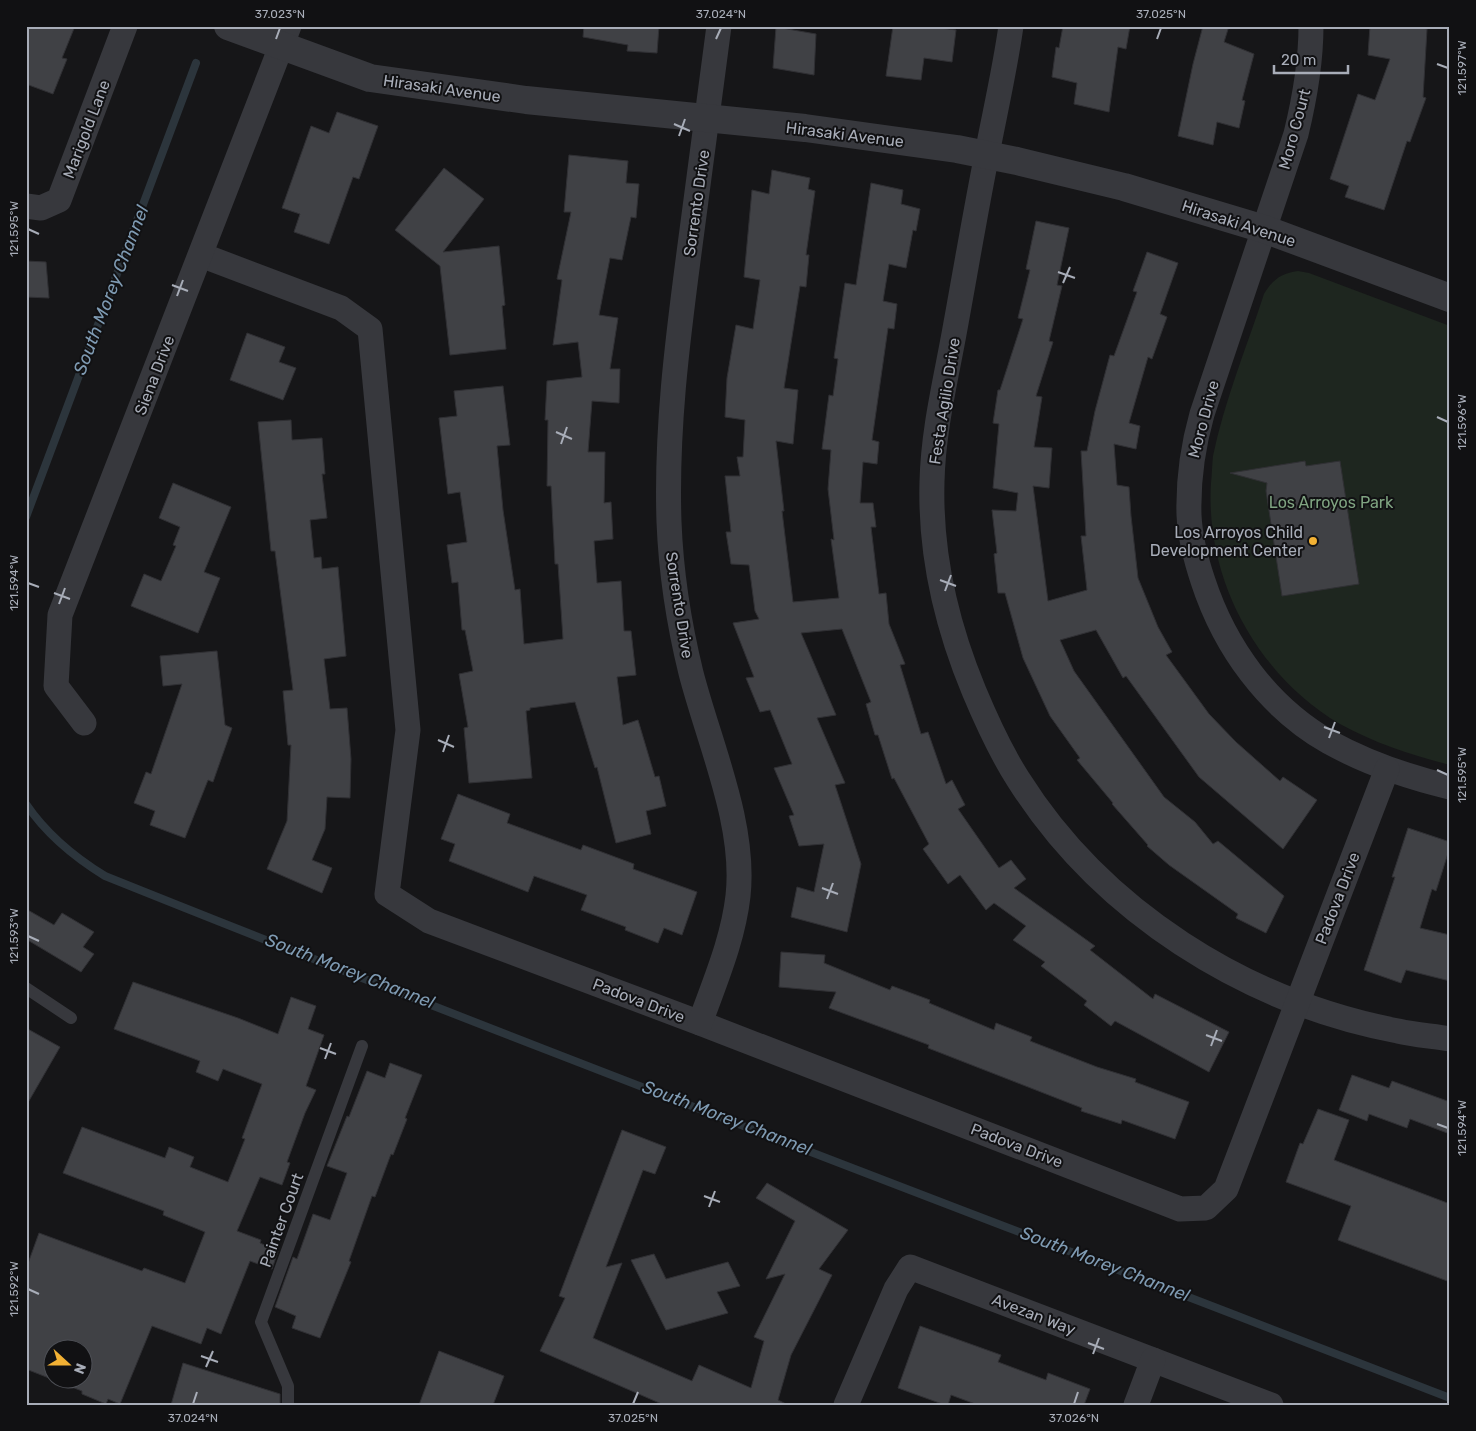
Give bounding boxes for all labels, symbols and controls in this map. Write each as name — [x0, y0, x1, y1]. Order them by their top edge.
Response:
text: 37.023°N — [255, 7, 305, 21]
text: 37.024°N — [696, 7, 746, 21]
text: 37.025°N — [1136, 7, 1186, 21]
text: 121.597°W — [1455, 40, 1469, 96]
scale bar — [1274, 42, 1347, 74]
text: 20 m — [1281, 51, 1316, 69]
street label: Hirasaki Avenue — [382, 71, 502, 106]
street label: Marigold Lane — [59, 77, 114, 181]
street label: Moro Court — [1275, 87, 1314, 172]
street label: Hirasaki Avenue — [785, 118, 905, 151]
street label: Sorrento Drive — [680, 148, 713, 258]
street label: Hirasaki Avenue — [1179, 196, 1298, 251]
text: 121.595°W — [7, 201, 21, 257]
water label: South Morey Channel — [69, 202, 154, 378]
street label: Siena Drive — [131, 333, 178, 418]
street label: Festa Agilio Drive — [925, 336, 964, 466]
street label: Moro Drive — [1184, 378, 1223, 460]
text: 121.596°W — [1455, 394, 1469, 450]
park label: Los Arroyos Park — [1269, 493, 1394, 512]
place label: Los Arroyos Child Development Center — [1150, 523, 1303, 560]
marker: Los Arroyos Child Development Center — [1307, 535, 1319, 547]
street label: Sorrento Drive — [662, 550, 697, 660]
text: 121.594°W — [7, 555, 21, 611]
text: 121.595°W — [1455, 747, 1469, 803]
street label: Padova Drive — [1311, 849, 1364, 947]
text: 121.593°W — [7, 908, 21, 964]
water label: South Morey Channel — [262, 929, 438, 1014]
street label: Padova Drive — [590, 974, 688, 1027]
water label: South Morey Channel — [639, 1076, 815, 1161]
text: 121.594°W — [1455, 1100, 1469, 1156]
street label: Padova Drive — [968, 1119, 1066, 1172]
street label: Painter Court — [256, 1170, 307, 1270]
water label: South Morey Channel — [1017, 1222, 1193, 1307]
text: 121.592°W — [7, 1261, 21, 1317]
street label: Avezan Way — [989, 1290, 1078, 1339]
north arrow — [42, 1338, 92, 1388]
text: N — [70, 1361, 89, 1376]
text: 37.024°N — [168, 1411, 218, 1425]
text: 37.025°N — [608, 1411, 658, 1425]
text: 37.026°N — [1049, 1411, 1099, 1425]

